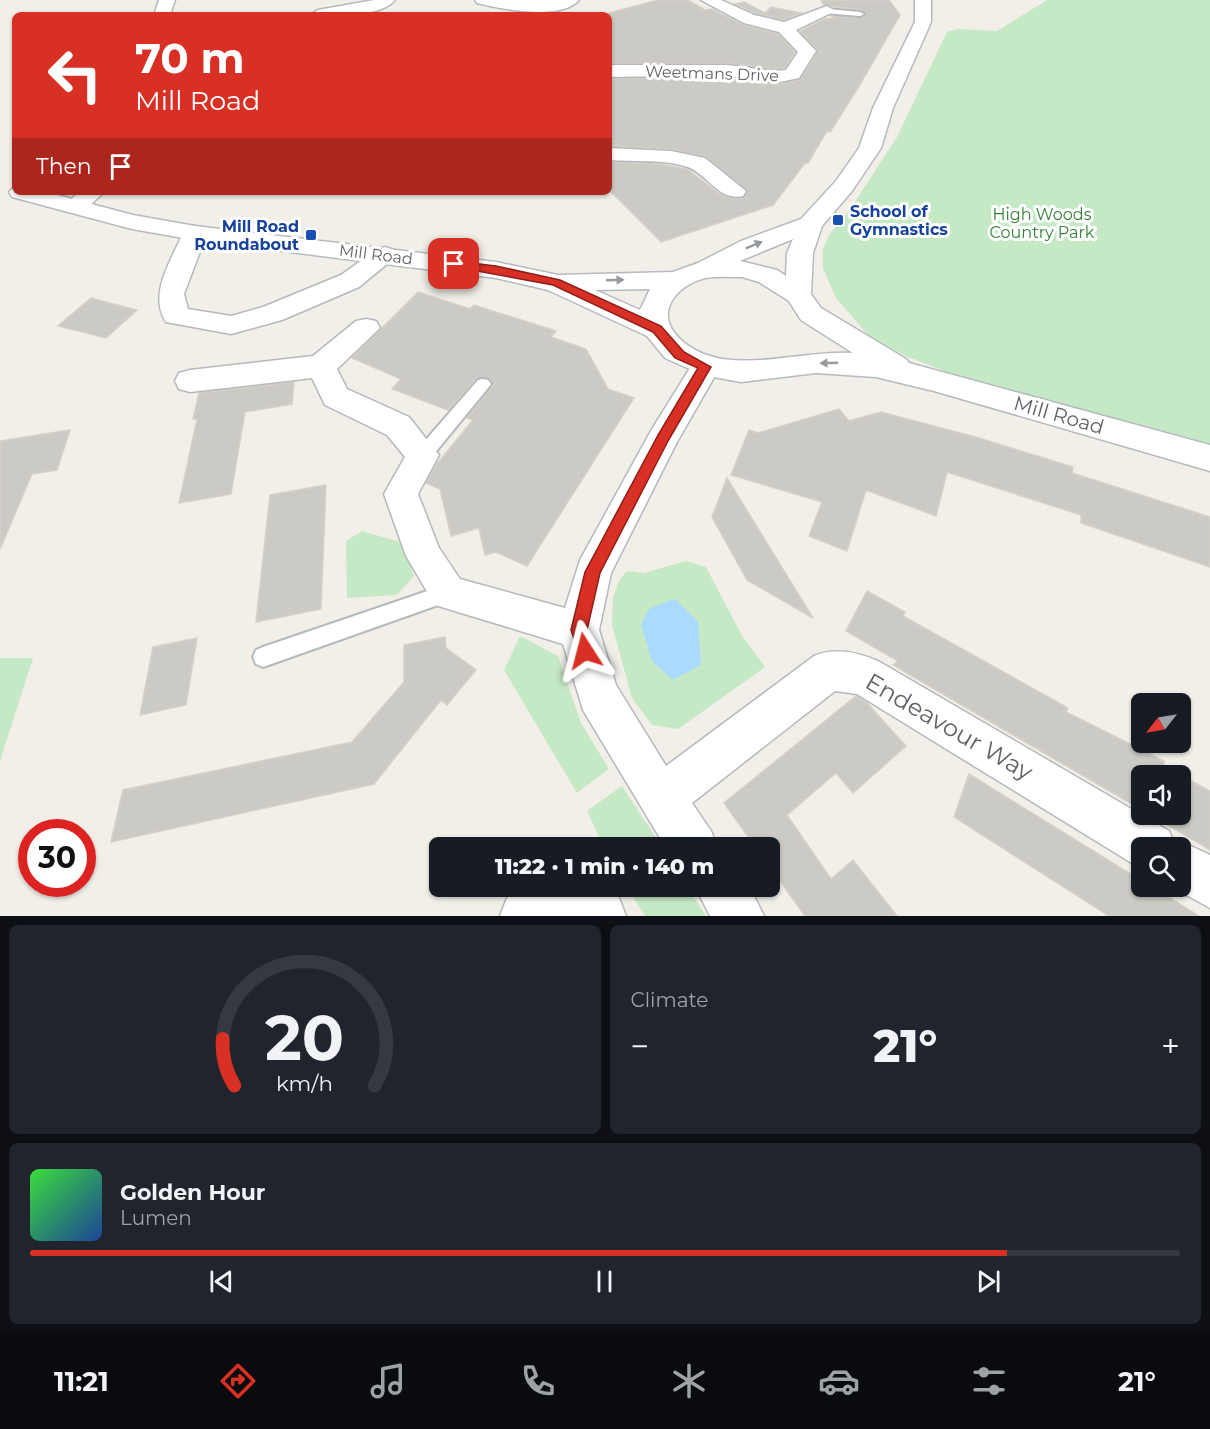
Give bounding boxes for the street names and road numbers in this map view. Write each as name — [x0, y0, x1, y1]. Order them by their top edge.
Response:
street label: Weetmans Drive — [645, 62, 779, 85]
street label: Mill Road — [338, 241, 414, 268]
street label: Mill Road — [1011, 391, 1107, 439]
street label: Endeavour Way — [860, 667, 1038, 786]

